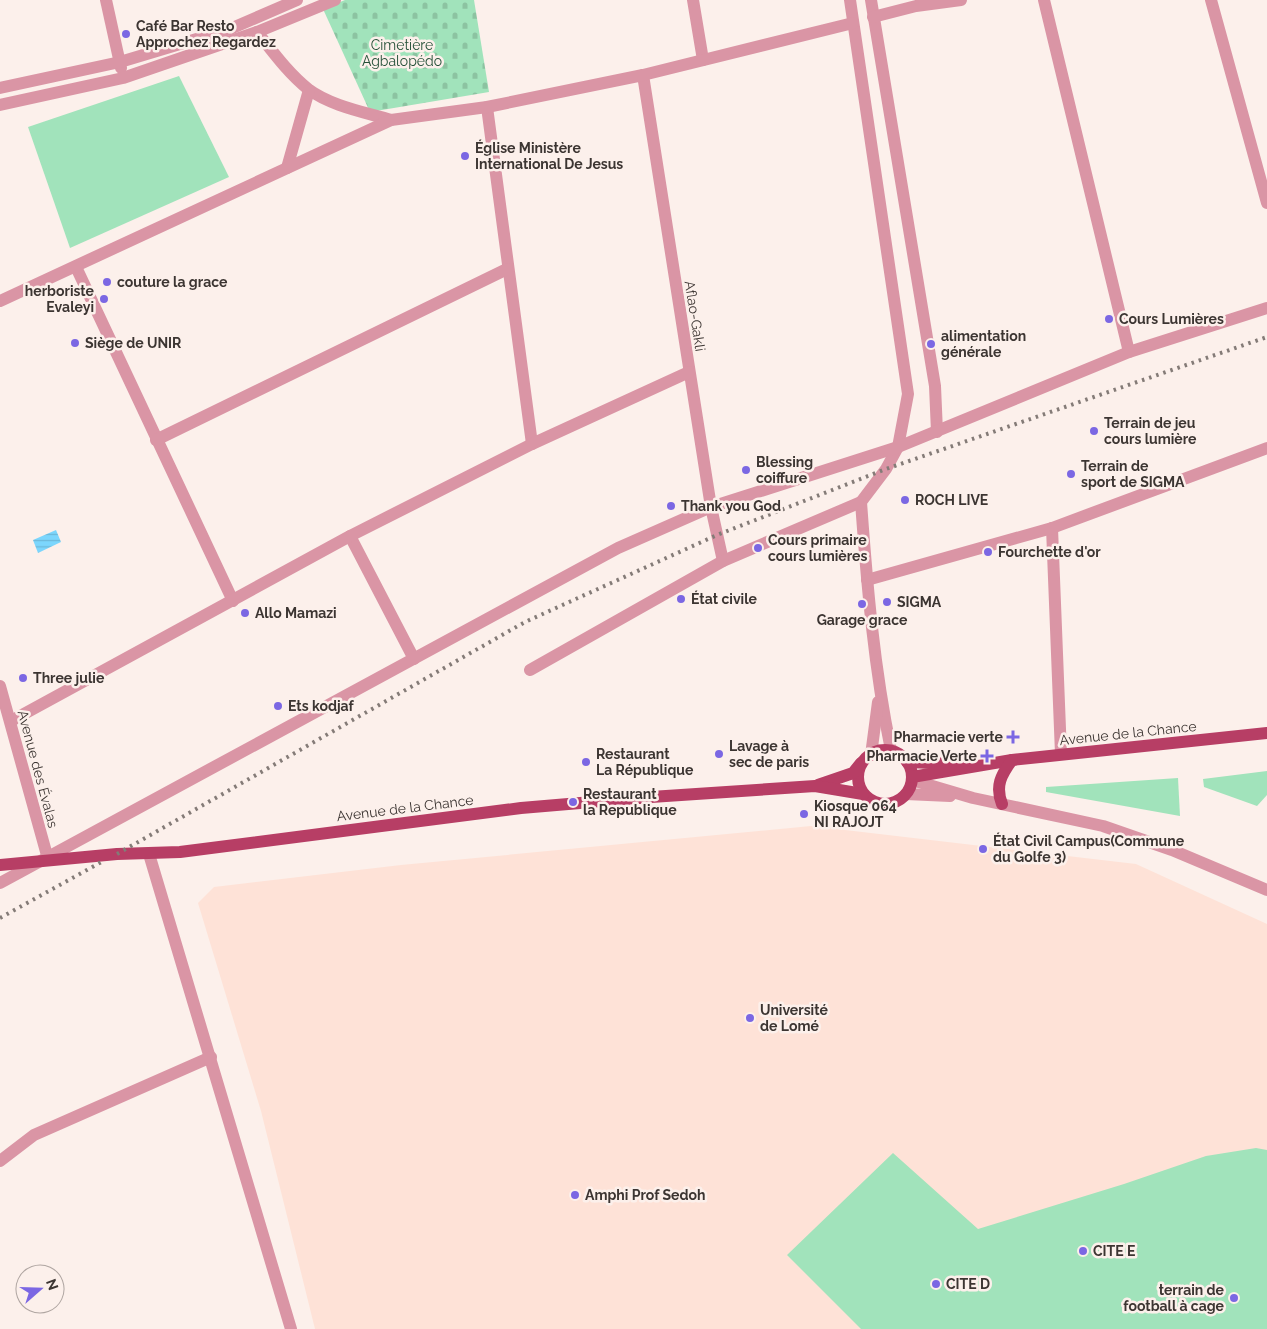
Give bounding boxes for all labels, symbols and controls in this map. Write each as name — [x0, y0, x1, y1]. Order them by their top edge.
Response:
place label: Café Bar Resto Approchez Regardez — [136, 18, 276, 50]
marker: Café Bar Resto Approchez Regardez — [120, 28, 132, 40]
park label: Cimetière Agbalopédo — [362, 37, 442, 69]
place label: Église Ministère International De Jesus — [475, 139, 623, 172]
marker: Église Ministère International De Jesus — [459, 150, 471, 162]
place label: couture la grace — [117, 274, 228, 290]
marker: couture la grace — [101, 276, 113, 288]
street label: Aflao-Gakli — [682, 280, 708, 352]
place label: herboriste Evaleyi — [25, 283, 95, 315]
marker: herboriste Evaleyi — [98, 293, 110, 305]
place label: Cours Lumières — [1119, 311, 1224, 327]
marker: Cours Lumières — [1103, 313, 1115, 325]
place label: alimentation générale — [941, 328, 1026, 360]
place label: Siège de UNIR — [85, 335, 182, 351]
marker: Siège de UNIR — [69, 337, 81, 349]
marker: alimentation générale — [925, 338, 937, 350]
place label: Terrain de jeu cours lumière — [1104, 415, 1197, 447]
marker: Terrain de jeu cours lumière — [1088, 425, 1100, 437]
place label: Blessing coiffure — [756, 454, 813, 486]
place label: Terrain de sport de SIGMA — [1081, 458, 1185, 490]
marker: Blessing coiffure — [740, 464, 752, 476]
marker: Terrain de sport de SIGMA — [1065, 468, 1077, 480]
place label: ROCH LIVE — [915, 492, 988, 508]
marker: ROCH LIVE — [899, 494, 911, 506]
place label: Thank you God — [681, 498, 781, 514]
marker: Thank you God — [665, 500, 677, 512]
place label: Cours primaire cours lumières — [768, 532, 867, 564]
marker: Cours primaire cours lumières — [752, 542, 764, 554]
place label: Fourchette d'or — [998, 544, 1101, 560]
marker: Fourchette d'or — [982, 546, 994, 558]
place label: État civile — [691, 590, 758, 607]
marker: État civile — [675, 593, 687, 605]
place label: SIGMA — [897, 594, 942, 610]
marker: SIGMA — [881, 596, 893, 608]
marker: Garage grace — [856, 598, 868, 610]
place label: Allo Mamazi — [255, 605, 337, 621]
marker: Allo Mamazi — [239, 607, 251, 619]
place label: Garage grace — [817, 612, 908, 628]
place label: Three julie — [33, 670, 105, 686]
marker: Three julie — [17, 672, 29, 684]
place label: Ets kodjaf — [288, 698, 355, 714]
marker: Ets kodjaf — [272, 700, 284, 712]
street label: Avenue des Évalas — [15, 708, 62, 830]
street label: Avenue de la Chance — [1059, 718, 1197, 748]
place label: Pharmacie verte — [894, 729, 1004, 745]
marker: Pharmacie verte — [1007, 731, 1019, 743]
place label: Lavage à sec de paris — [729, 738, 809, 770]
place label: Restaurant La République — [596, 746, 694, 778]
marker: Lavage à sec de paris — [713, 748, 725, 760]
place label: Pharmacie Verte — [867, 748, 978, 764]
marker: Pharmacie Verte — [981, 750, 993, 762]
marker: Restaurant La République — [580, 756, 592, 768]
place label: Restaurant la Republique — [583, 786, 677, 818]
street label: Avenue de la Chance — [336, 792, 474, 824]
marker: Restaurant la Republique — [567, 796, 579, 808]
place label: Kiosque 064 NI RAJOJT — [814, 798, 897, 830]
marker: Kiosque 064 NI RAJOJT — [798, 808, 810, 820]
place label: État Civil Campus(Commune du Golfe 3) — [993, 832, 1185, 865]
marker: État Civil Campus(Commune du Golfe 3) — [977, 843, 989, 855]
place label: Université de Lomé — [760, 1002, 828, 1034]
marker: Université de Lomé — [744, 1012, 756, 1024]
place label: Amphi Prof Sedoh — [585, 1187, 705, 1203]
marker: Amphi Prof Sedoh — [569, 1189, 581, 1201]
place label: CITE E — [1093, 1243, 1135, 1259]
marker: CITE E — [1077, 1245, 1089, 1257]
north arrow — [15, 1264, 65, 1314]
place label: CITE D — [946, 1276, 990, 1292]
text: N — [43, 1277, 62, 1292]
marker: CITE D — [930, 1278, 942, 1290]
place label: terrain de football à cage — [1123, 1282, 1225, 1314]
marker: terrain de football à cage — [1228, 1292, 1240, 1304]

